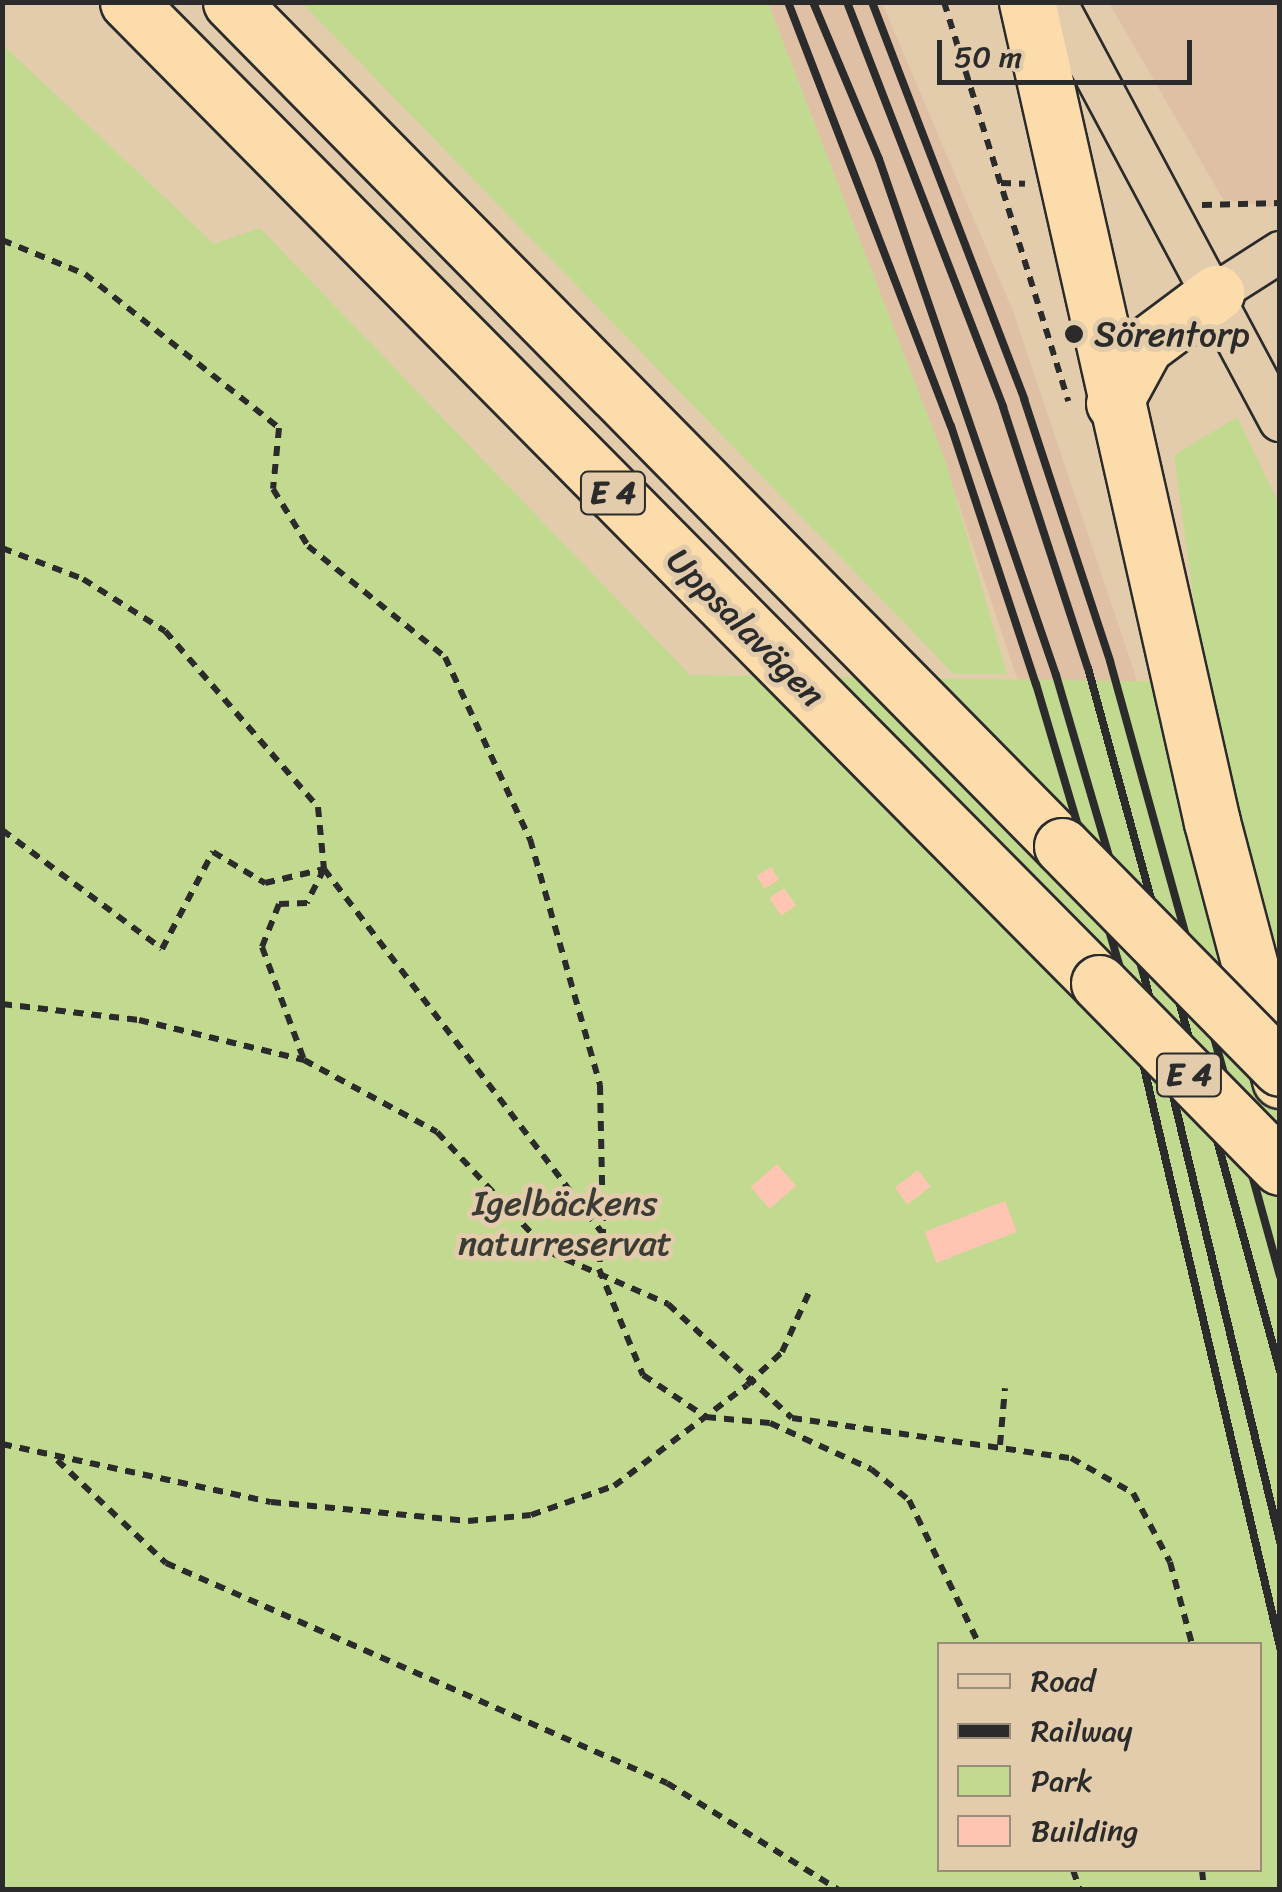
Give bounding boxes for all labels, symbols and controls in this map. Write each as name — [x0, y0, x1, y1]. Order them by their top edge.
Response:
scale bar — [942, 20, 1197, 82]
text: 50 m — [954, 30, 1022, 84]
place label: Sörentorp — [1094, 313, 1250, 355]
marker: Sörentorp — [1063, 323, 1085, 345]
road number: E 4 — [578, 466, 648, 520]
street label: Uppsalavägen — [658, 539, 834, 715]
road number: E 4 — [1154, 1048, 1224, 1102]
park label: Igelbäckens naturreservat — [458, 1182, 672, 1264]
legend — [937, 1642, 1262, 1872]
text: Road — [1031, 1654, 1095, 1708]
text: Railway — [1031, 1704, 1132, 1758]
text: Park — [1031, 1754, 1093, 1808]
text: Building — [1031, 1804, 1138, 1858]

